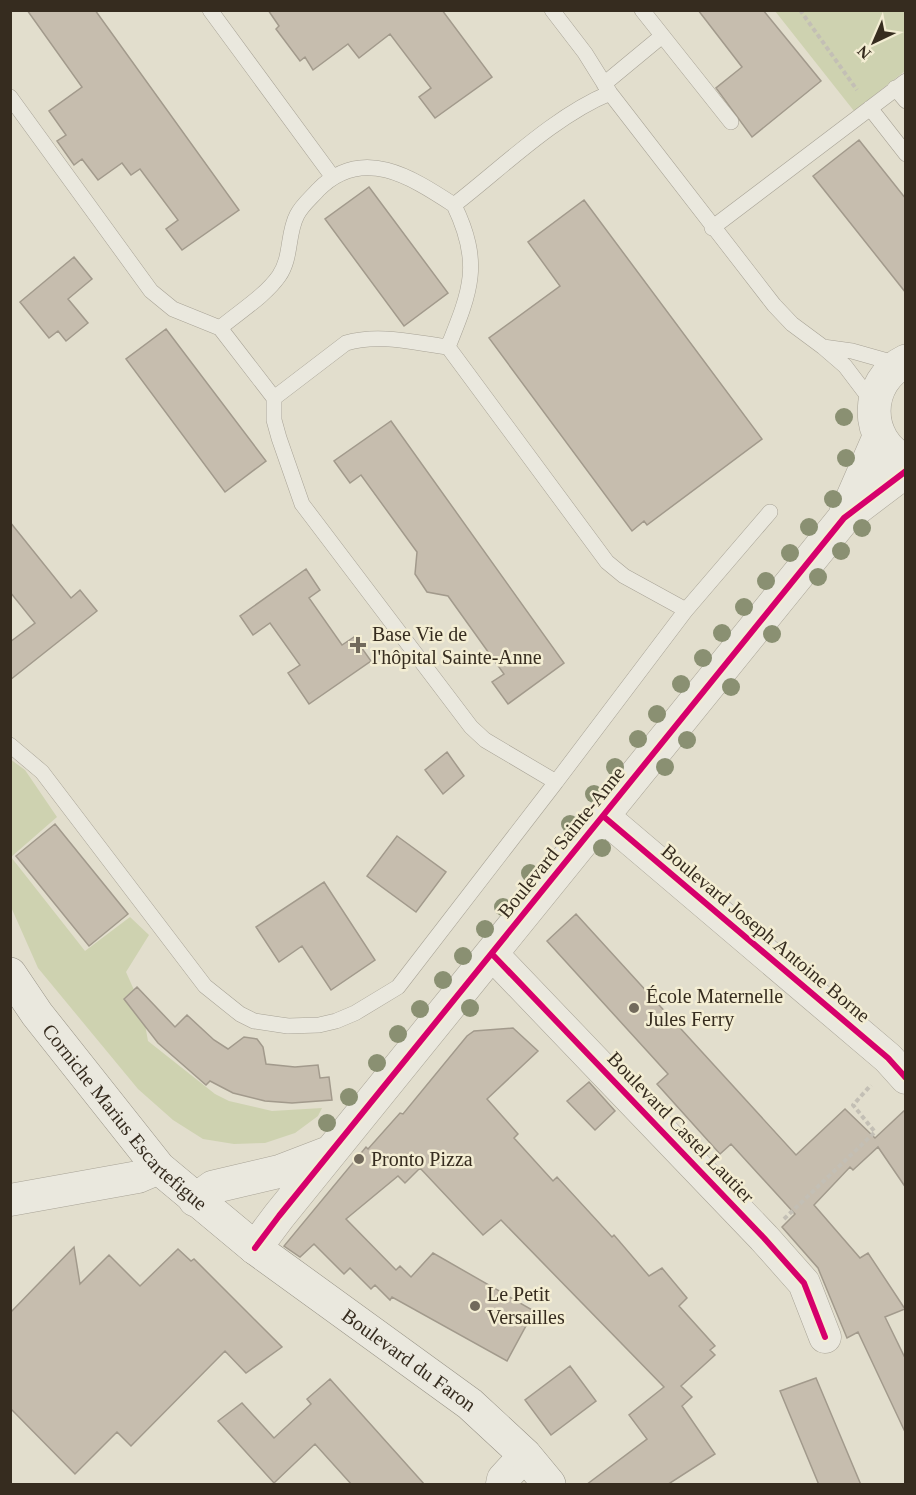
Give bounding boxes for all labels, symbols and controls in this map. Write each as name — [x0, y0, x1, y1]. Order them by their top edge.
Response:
north arrow — [844, 12, 904, 72]
text: N — [854, 42, 874, 63]
place label: Base Vie de l'hôpital Sainte-Anne — [372, 623, 542, 669]
marker: Base Vie de l'hôpital Sainte-Anne — [349, 636, 367, 654]
street label: Boulevard Sainte-Anne — [493, 762, 629, 922]
street label: Boulevard Joseph Antoine Borne — [657, 839, 875, 1027]
place label: École Maternelle Jules Ferry — [646, 985, 783, 1031]
marker: École Maternelle Jules Ferry — [627, 1001, 641, 1015]
street label: Corniche Marius Escartefigue — [38, 1019, 212, 1215]
street label: Boulevard Castel Lautier — [603, 1047, 759, 1207]
place label: Pronto Pizza — [371, 1148, 473, 1170]
marker: Pronto Pizza — [352, 1152, 366, 1166]
place label: Le Petit Versailles — [487, 1283, 565, 1328]
marker: Le Petit Versailles — [468, 1299, 482, 1313]
street label: Boulevard du Faron — [338, 1304, 480, 1416]

